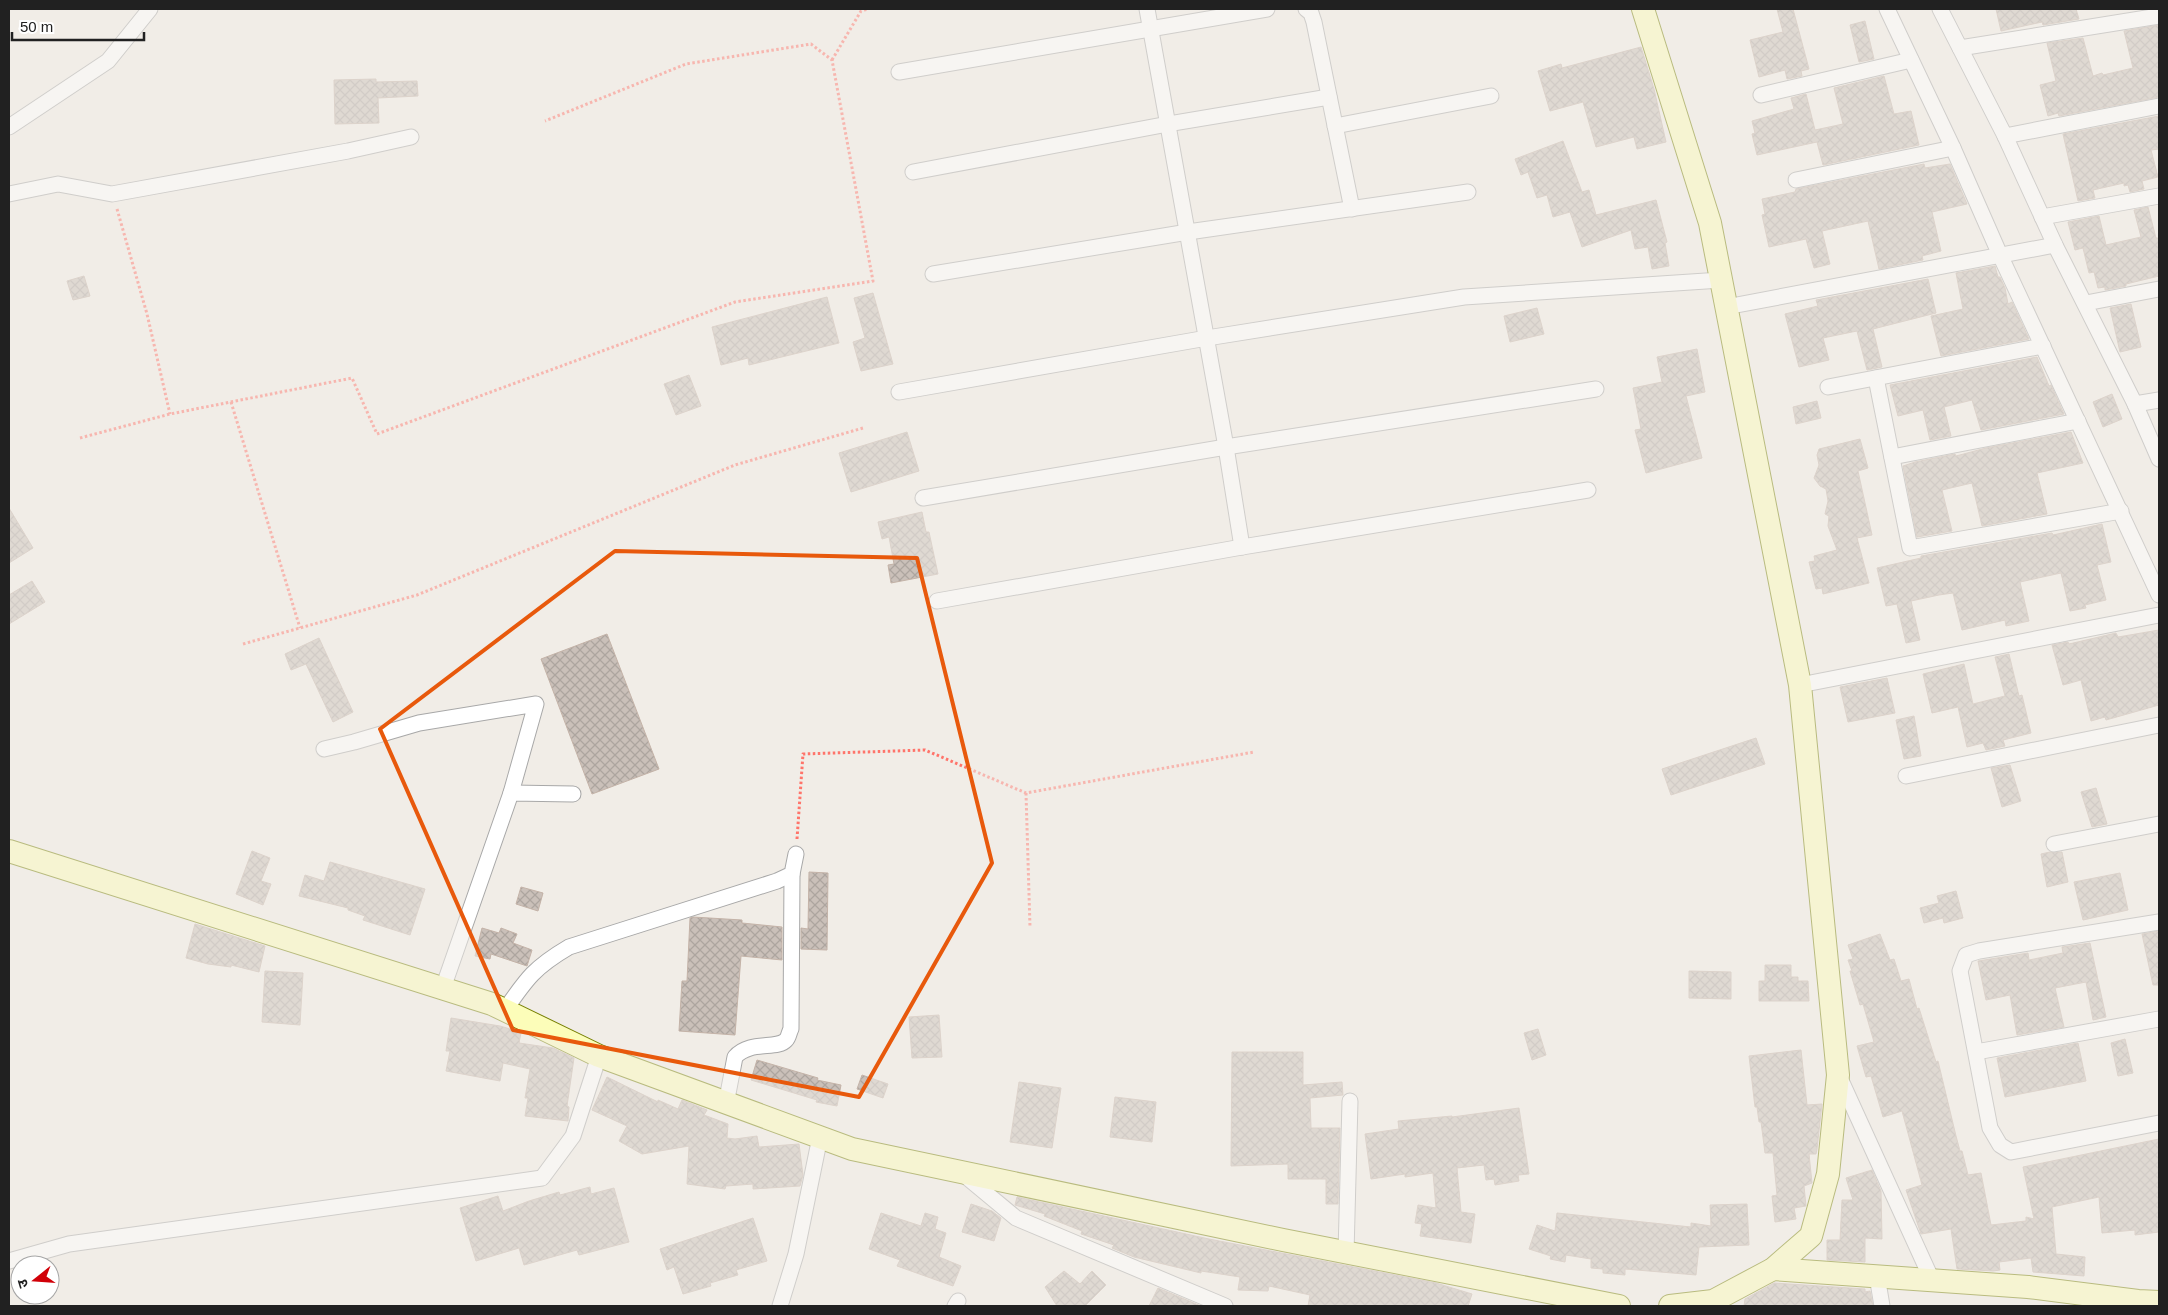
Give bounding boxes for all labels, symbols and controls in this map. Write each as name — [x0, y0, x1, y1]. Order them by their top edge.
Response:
scale bar — [12, 10, 145, 42]
text: 50 m — [20, 18, 53, 35]
north arrow — [10, 1255, 60, 1305]
text: उ — [13, 1277, 31, 1290]

